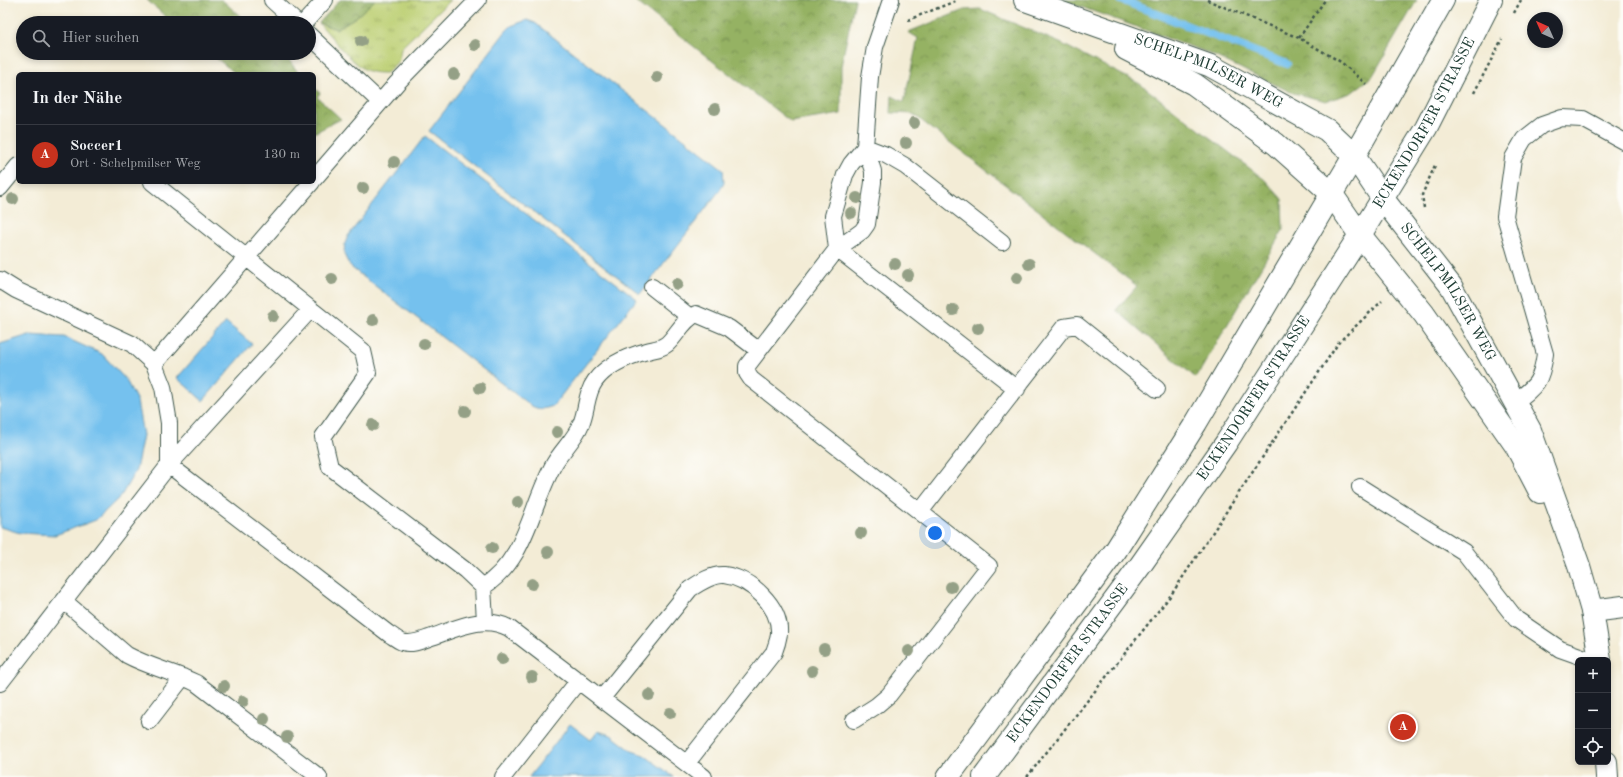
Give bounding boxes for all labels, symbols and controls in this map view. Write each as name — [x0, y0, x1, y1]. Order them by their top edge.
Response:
north arrow — [1527, 12, 1563, 48]
search box — [16, 16, 316, 60]
icon: search — [30, 27, 52, 49]
text: Hier suchen — [62, 31, 139, 46]
street label: SCHELPMILSER WEG — [1132, 32, 1285, 112]
street label: ECKENDORFER STRASSE — [1371, 35, 1478, 211]
text: In der Nähe — [32, 90, 122, 107]
text: Soccer1 — [70, 139, 123, 154]
text: A — [40, 148, 50, 161]
text: 130 m — [263, 148, 300, 161]
text: Ort · Schelpmilser Weg — [70, 157, 201, 170]
street label: SCHELPMILSER WEG — [1397, 220, 1498, 364]
street label: ECKENDORFER STRASSE — [1195, 314, 1313, 483]
your location — [925, 523, 945, 543]
street label: ECKENDORFER STRASSE — [1004, 581, 1131, 746]
map controls — [1575, 657, 1611, 765]
button: + — [1575, 657, 1611, 693]
button: − — [1575, 693, 1611, 729]
pin: A — [1390, 712, 1416, 742]
button: locate — [1575, 729, 1611, 765]

